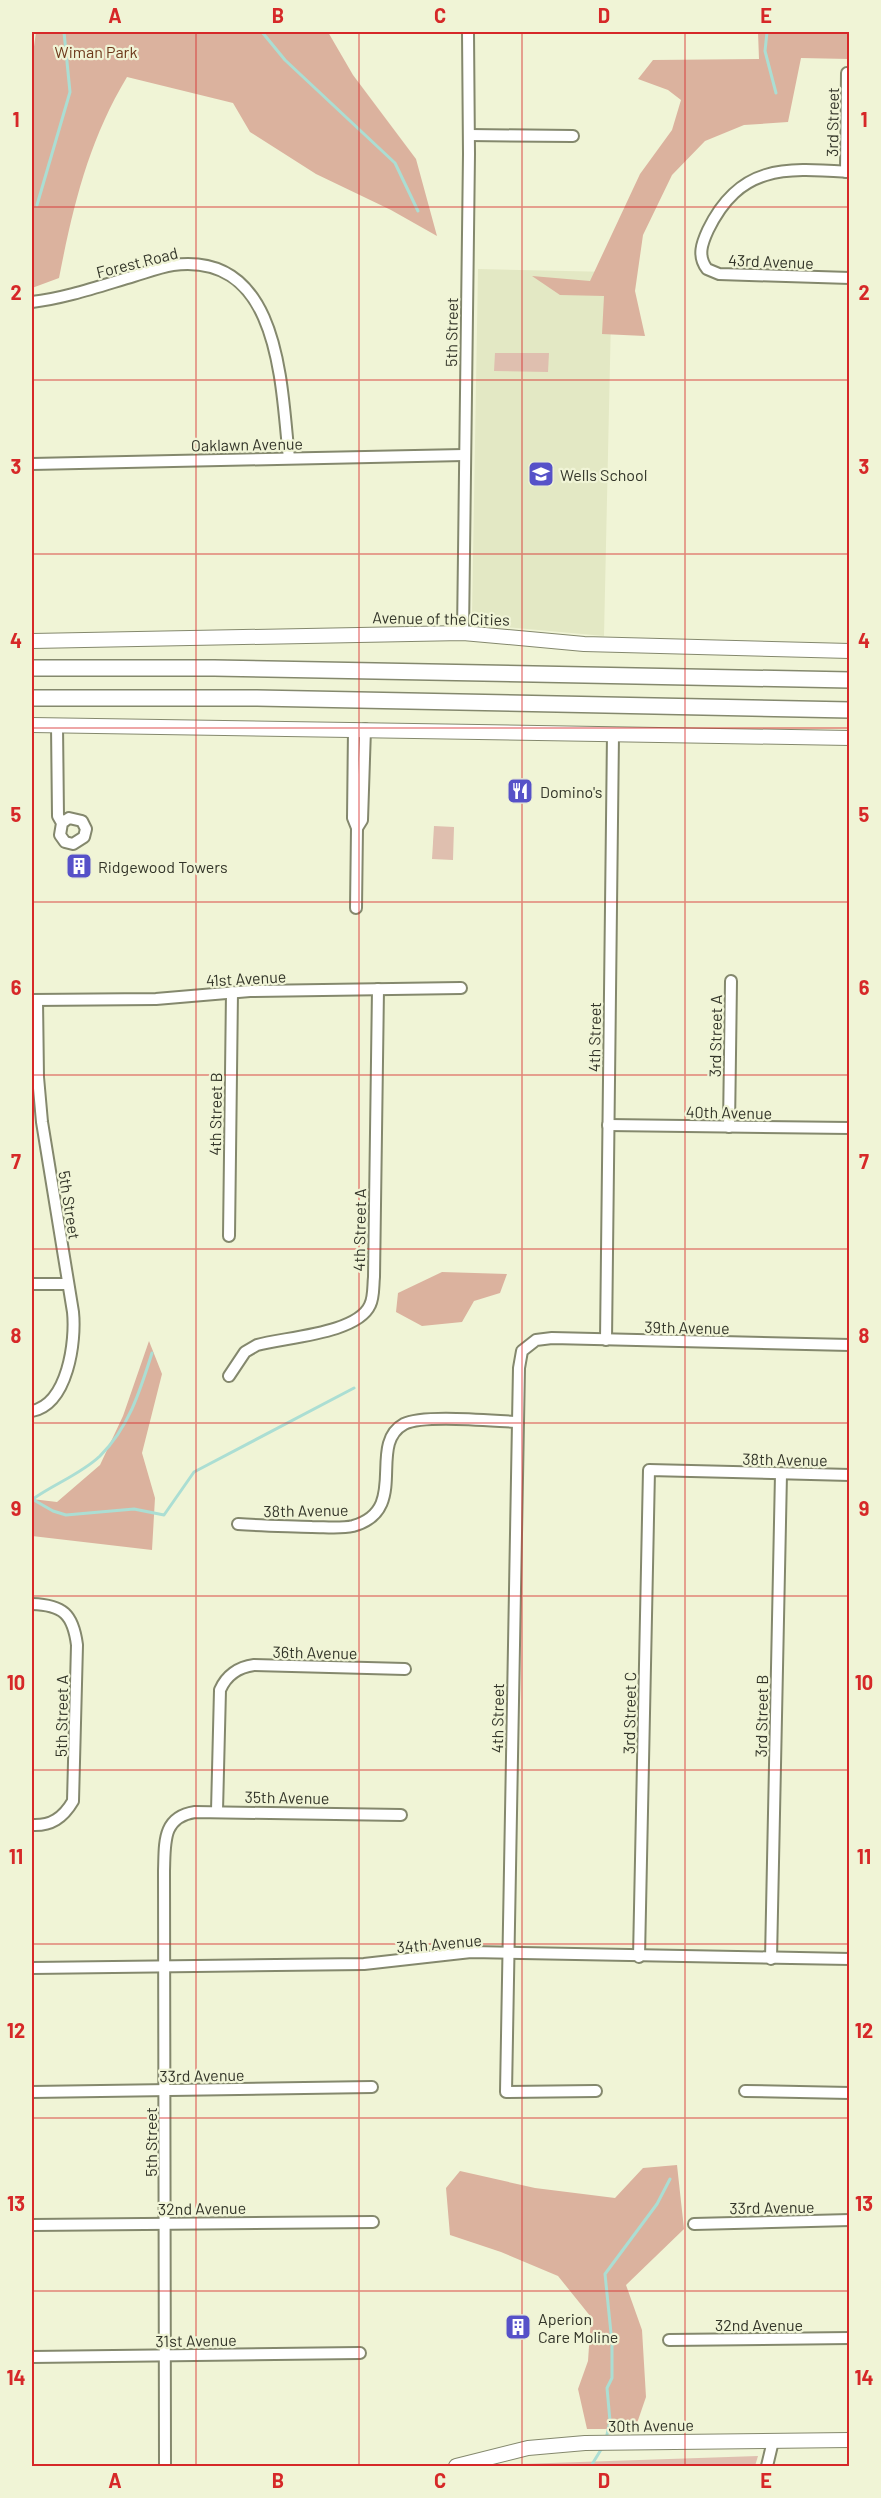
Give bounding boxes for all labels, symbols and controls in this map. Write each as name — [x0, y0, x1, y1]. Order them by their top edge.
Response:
text: A — [108, 3, 122, 27]
text: B — [272, 3, 284, 27]
text: C — [434, 3, 446, 27]
text: D — [598, 3, 610, 27]
text: E — [760, 3, 772, 27]
park label: Wiman Park — [55, 42, 137, 61]
street label: 3rd Street — [822, 87, 842, 157]
text: 1 — [12, 107, 20, 131]
text: 1 — [860, 107, 868, 131]
street label: Forest Road — [94, 243, 180, 281]
street label: 43rd Avenue — [728, 250, 814, 272]
text: 2 — [10, 280, 22, 304]
text: 2 — [858, 280, 870, 304]
street label: 5th Street — [441, 297, 461, 367]
street label: Oaklawn Avenue — [191, 434, 303, 454]
text: 3 — [11, 454, 21, 478]
text: 3 — [859, 454, 869, 478]
school or university icon: Wells School — [526, 459, 556, 489]
place label: Wells School — [560, 465, 647, 484]
street label: Avenue of the Cities — [372, 607, 510, 629]
text: 4 — [10, 628, 22, 652]
text: 4 — [858, 628, 870, 652]
restaurant icon: Domino's — [505, 776, 535, 806]
place label: Domino's — [540, 782, 602, 801]
text: 5 — [11, 802, 22, 826]
text: 5 — [859, 802, 870, 826]
building icon: Ridgewood Towers — [64, 851, 94, 881]
place label: Ridgewood Towers — [98, 857, 228, 876]
street label: 41st Avenue — [205, 966, 287, 990]
text: 6 — [11, 975, 22, 999]
text: 6 — [859, 975, 870, 999]
street label: 3rd Street A — [705, 994, 725, 1077]
street label: 4th Street — [584, 1002, 604, 1072]
street label: 4th Street B — [205, 1072, 225, 1156]
street label: 40th Avenue — [686, 1102, 772, 1122]
text: 7 — [11, 1149, 21, 1173]
text: 7 — [859, 1149, 869, 1173]
street label: 5th Street — [55, 1169, 85, 1241]
street label: 4th Street A — [349, 1188, 369, 1272]
street label: 39th Avenue — [644, 1317, 730, 1337]
text: 8 — [11, 1323, 22, 1347]
text: 8 — [859, 1323, 870, 1347]
street label: 38th Avenue — [742, 1449, 828, 1469]
text: 9 — [11, 1496, 21, 1520]
text: 9 — [859, 1496, 869, 1520]
street label: 38th Avenue — [263, 1500, 349, 1520]
street label: 36th Avenue — [272, 1642, 358, 1662]
text: 10 — [7, 1670, 25, 1694]
text: 10 — [855, 1670, 873, 1694]
street label: 3rd Street C — [619, 1672, 639, 1754]
street label: 5th Street A — [51, 1674, 71, 1757]
street label: 3rd Street B — [751, 1674, 771, 1758]
street label: 4th Street — [487, 1683, 507, 1753]
street label: 35th Avenue — [244, 1787, 330, 1807]
text: 11 — [9, 1844, 23, 1868]
text: 11 — [857, 1844, 871, 1868]
street label: 34th Avenue — [396, 1930, 482, 1956]
text: 12 — [7, 2018, 25, 2042]
text: 12 — [855, 2018, 873, 2042]
street label: 33rd Avenue — [159, 2065, 245, 2085]
street label: 5th Street — [141, 2107, 160, 2177]
text: 13 — [7, 2191, 25, 2215]
text: 13 — [855, 2191, 873, 2215]
street label: 33rd Avenue — [729, 2197, 815, 2217]
street label: 32nd Avenue — [158, 2198, 246, 2218]
place label: Aperion Care Moline — [538, 2309, 618, 2346]
building icon: Aperion Care Moline — [503, 2312, 533, 2342]
street label: 32nd Avenue — [715, 2315, 803, 2334]
street label: 31st Avenue — [155, 2330, 237, 2350]
text: 14 — [6, 2365, 26, 2389]
text: 14 — [854, 2365, 874, 2389]
street label: 30th Avenue — [608, 2415, 694, 2435]
text: A — [108, 2468, 122, 2492]
text: B — [272, 2468, 284, 2492]
text: C — [434, 2468, 446, 2492]
text: D — [598, 2468, 610, 2492]
text: E — [760, 2468, 772, 2492]

